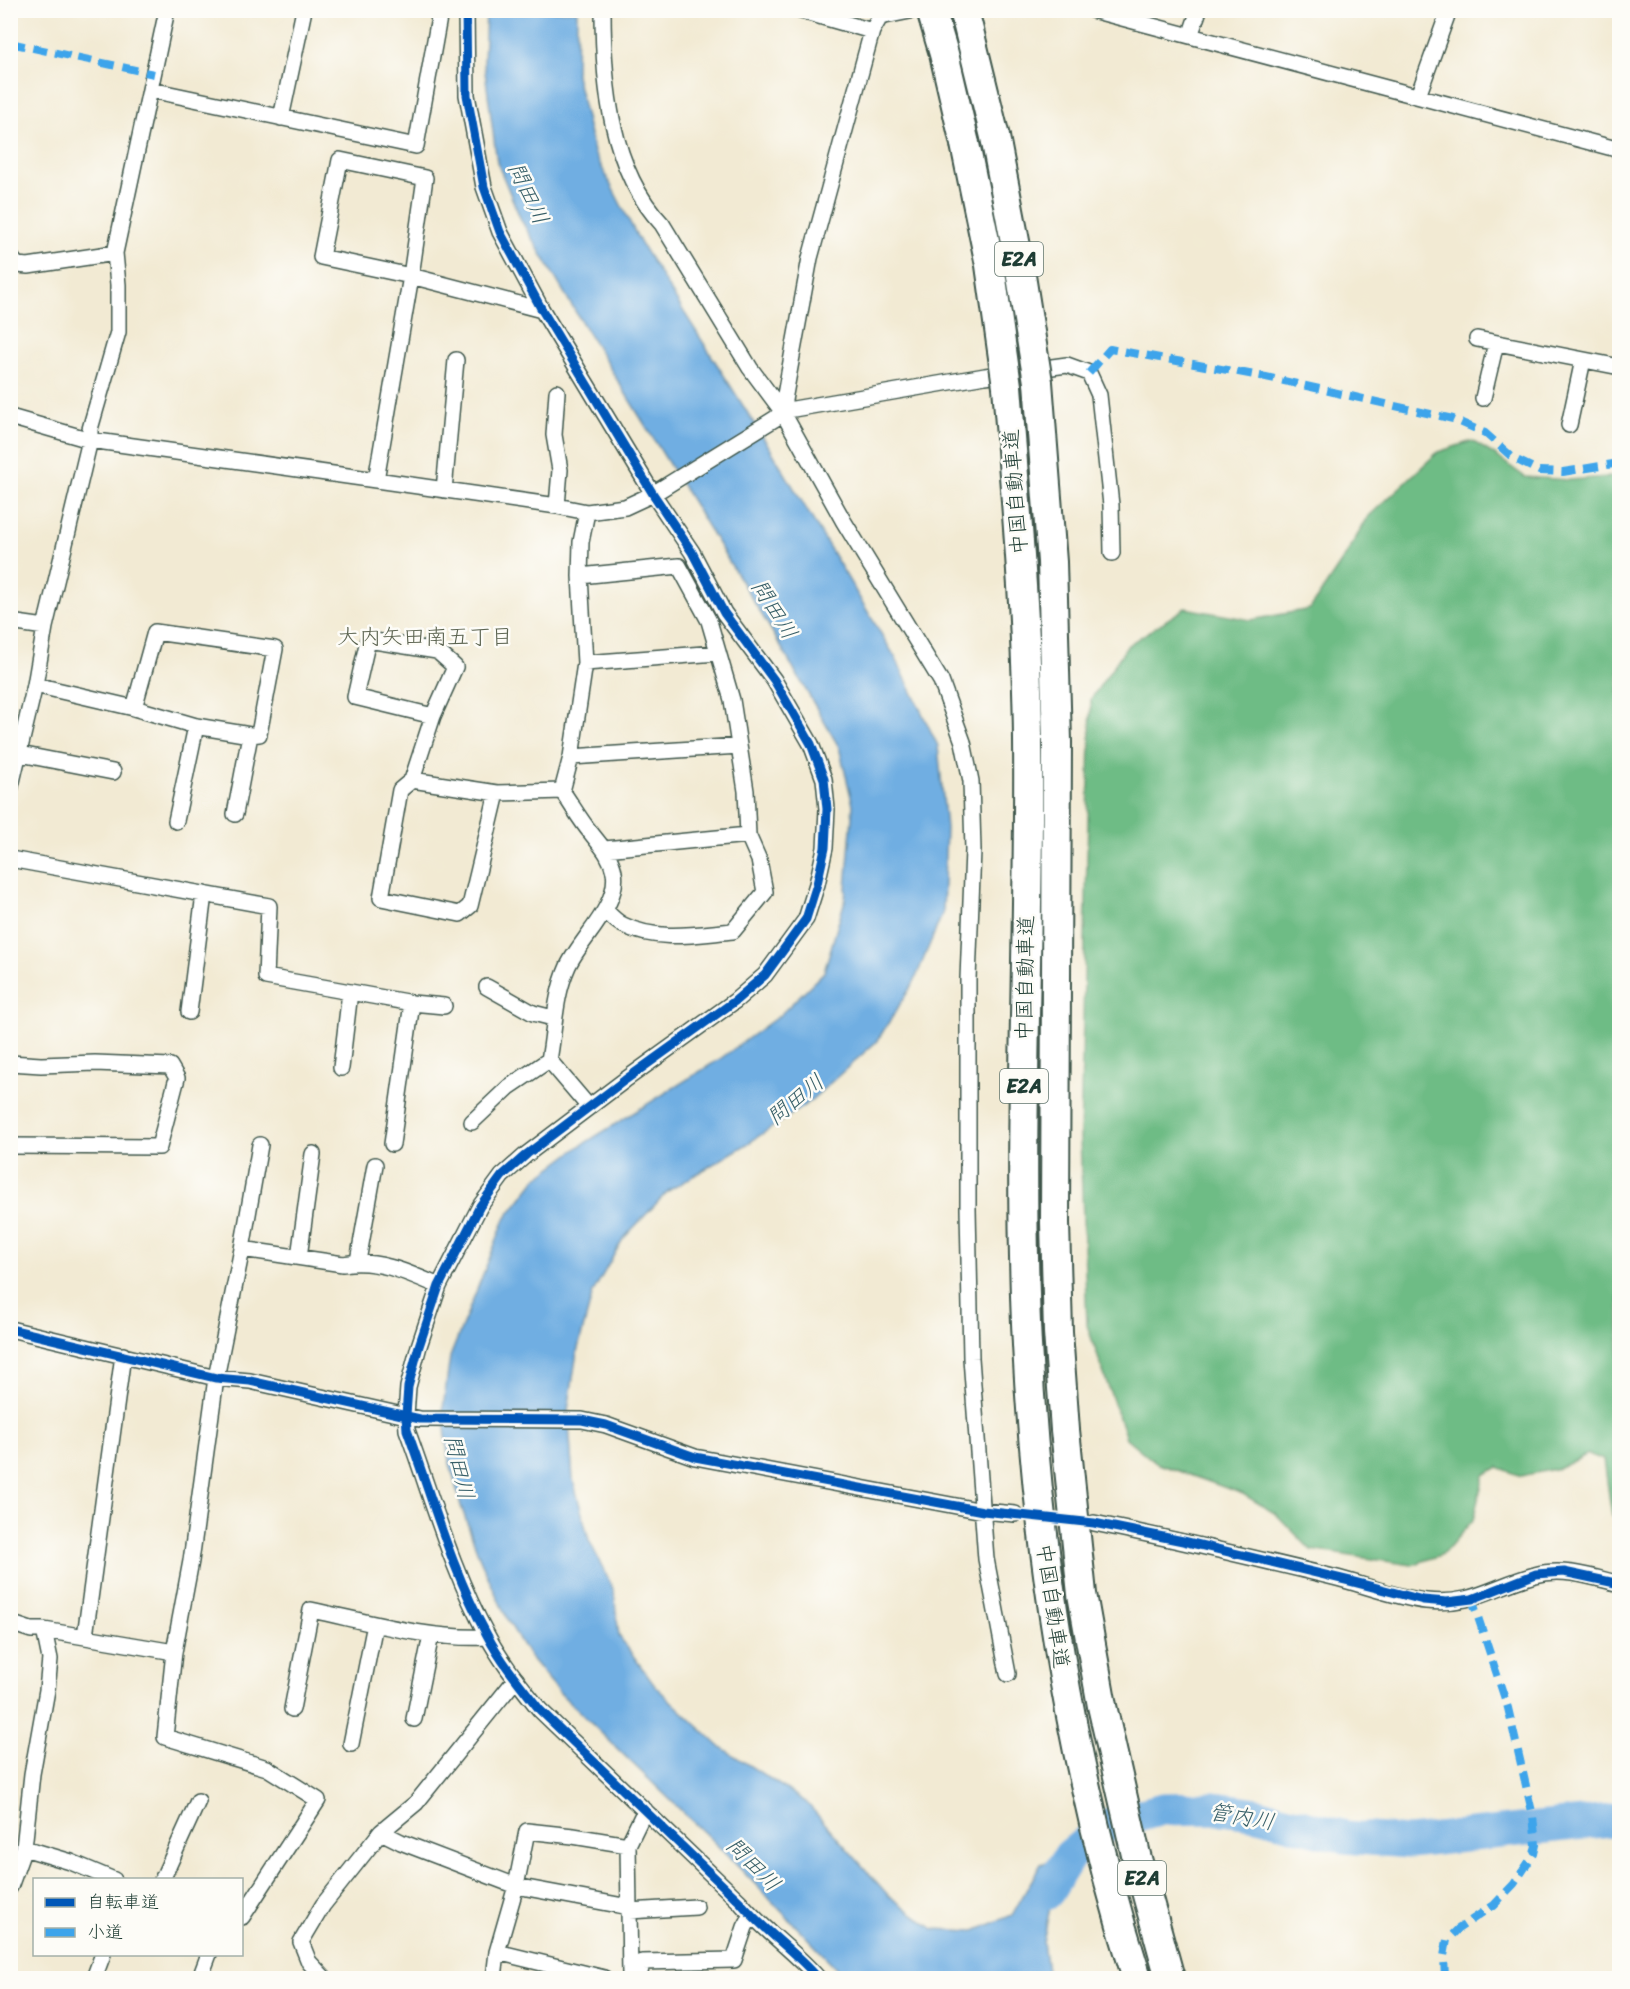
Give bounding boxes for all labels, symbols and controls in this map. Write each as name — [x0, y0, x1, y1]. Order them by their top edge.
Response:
water label: 問田川 — [497, 155, 560, 231]
road number: E2A — [995, 242, 1043, 276]
street label: 中国自動車道 — [992, 428, 1038, 556]
water label: 問田川 — [741, 571, 809, 648]
district label: 大内矢田南五丁目 — [337, 617, 513, 656]
street label: 中国自動車道 — [1005, 915, 1045, 1041]
water label: 問田川 — [757, 1063, 833, 1135]
road number: E2A — [1000, 1069, 1048, 1103]
water label: 問田川 — [433, 1431, 486, 1504]
street label: 中国自動車道 — [1025, 1541, 1081, 1671]
water label: 管内川 — [1206, 1792, 1278, 1841]
water label: 問田川 — [717, 1827, 791, 1901]
road number: E2A — [1118, 1861, 1166, 1895]
legend — [33, 1878, 243, 1956]
text: 自転車道 — [87, 1886, 159, 1918]
text: 小道 — [87, 1916, 123, 1948]

